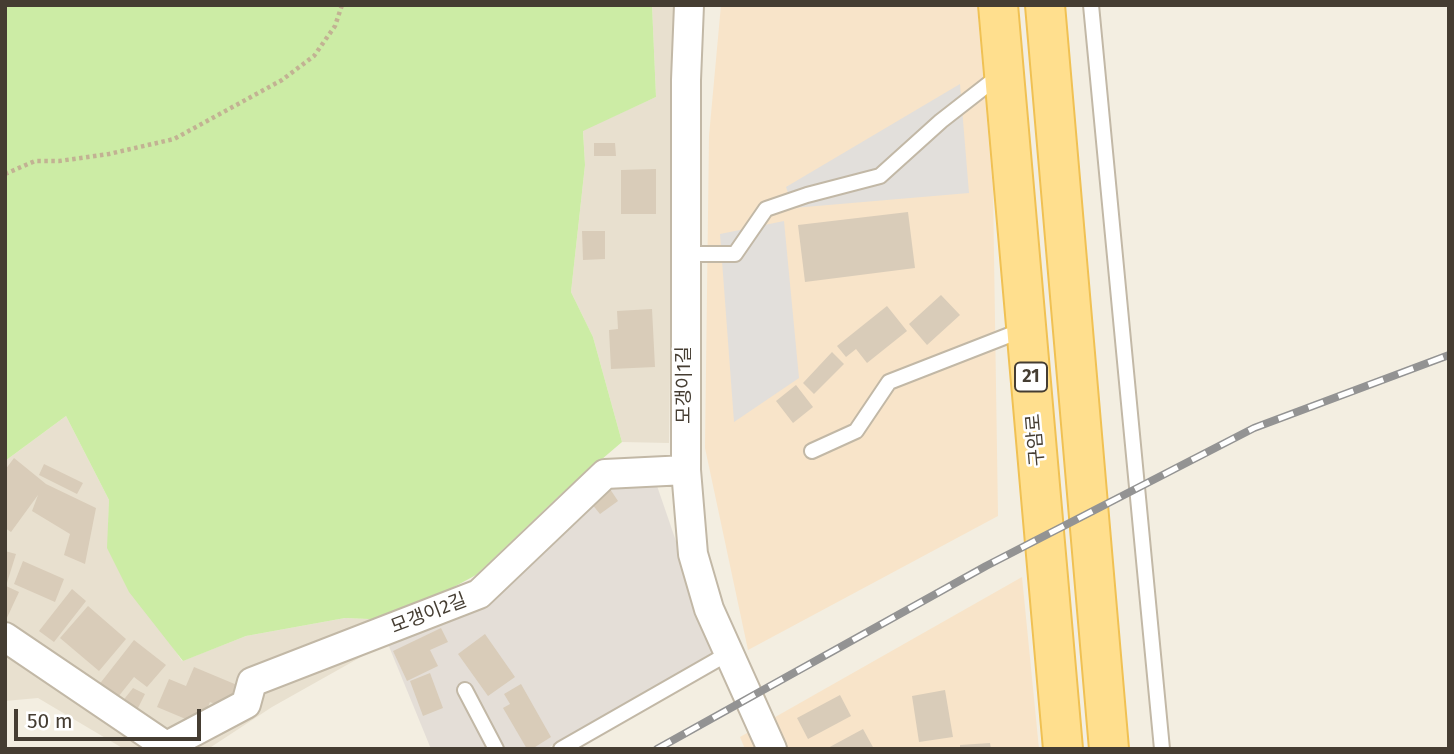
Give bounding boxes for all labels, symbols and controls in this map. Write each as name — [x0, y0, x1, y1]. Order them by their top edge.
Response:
street label: 모갱이1길 — [674, 346, 696, 424]
road number: 21 — [1015, 362, 1047, 391]
street label: 구암로 — [1022, 413, 1050, 467]
street label: 모갱이2길 — [388, 589, 470, 639]
scale bar — [18, 694, 205, 738]
text: 50 m — [27, 708, 73, 734]

